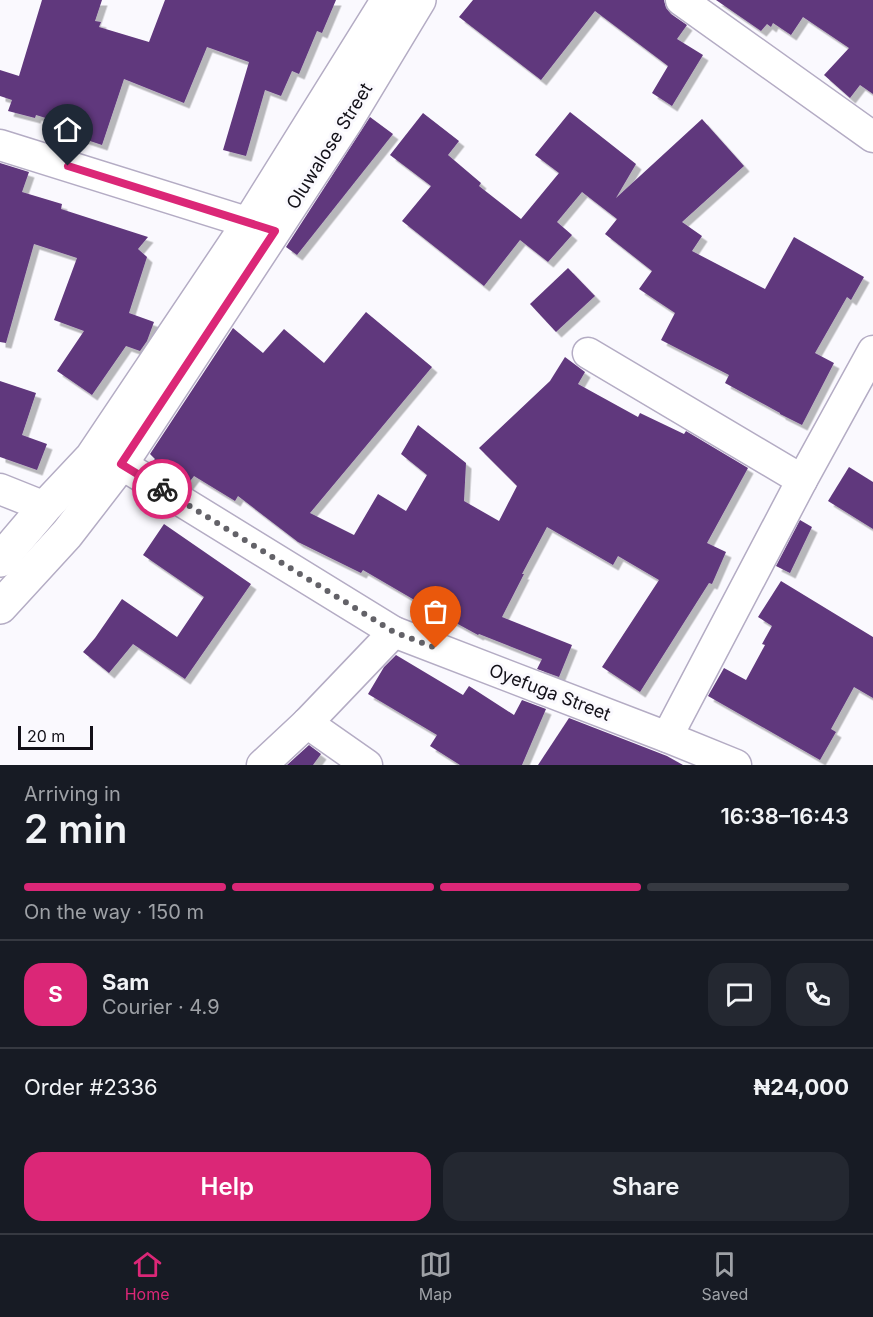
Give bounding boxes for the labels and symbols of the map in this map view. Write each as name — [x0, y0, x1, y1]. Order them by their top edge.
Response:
street label: Oluwalose Street — [282, 79, 376, 213]
pin — [42, 104, 93, 166]
courier — [132, 459, 192, 519]
pin — [410, 586, 461, 648]
street label: Oyefuga Street — [486, 659, 614, 725]
scale bar — [18, 723, 93, 750]

